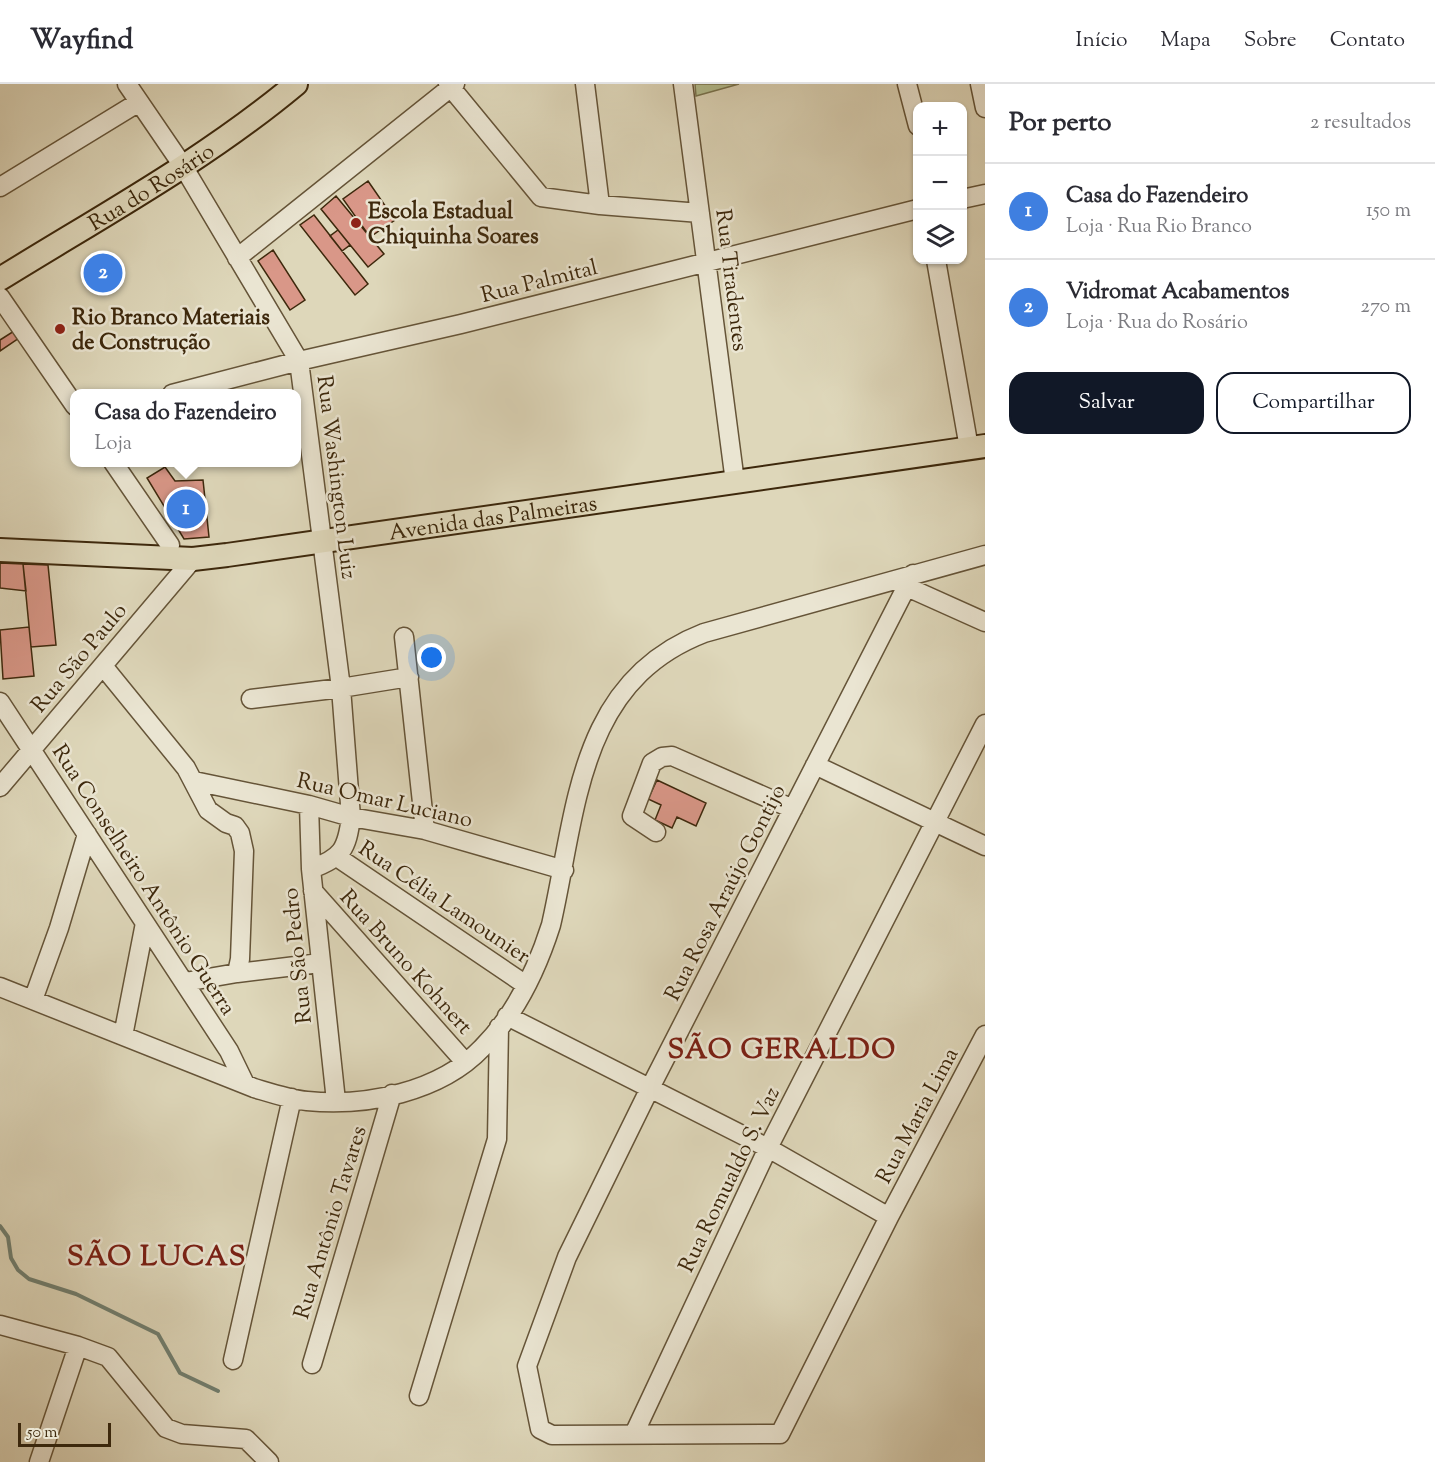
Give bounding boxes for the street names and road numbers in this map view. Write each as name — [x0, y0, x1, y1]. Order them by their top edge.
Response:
street label: Rua do Rosário — [83, 137, 222, 241]
street label: Rua Tiradentes — [705, 207, 755, 353]
street label: Rua Palmital — [478, 253, 601, 313]
street label: Rua Washington Luiz — [307, 374, 363, 581]
street label: Avenida das Palmeiras — [387, 489, 599, 551]
street label: Rua São Paulo — [25, 597, 136, 721]
street label: Rua Conselheiro Antônio Guerra — [43, 739, 242, 1022]
street label: Rua Omar Luciano — [293, 766, 475, 838]
street label: Rua Rosa Araújo Gontijo — [658, 780, 795, 1007]
street label: Rua Célia Lamounier — [351, 834, 536, 973]
street label: Rua Bruno Kohnert — [331, 883, 479, 1043]
street label: Rua São Pedro — [276, 886, 322, 1025]
street label: Rua Maria Lima — [869, 1043, 968, 1190]
street label: Rua Romualdo S. Vaz — [672, 1082, 790, 1279]
street label: Rua Antônio Tavares — [287, 1122, 376, 1323]

